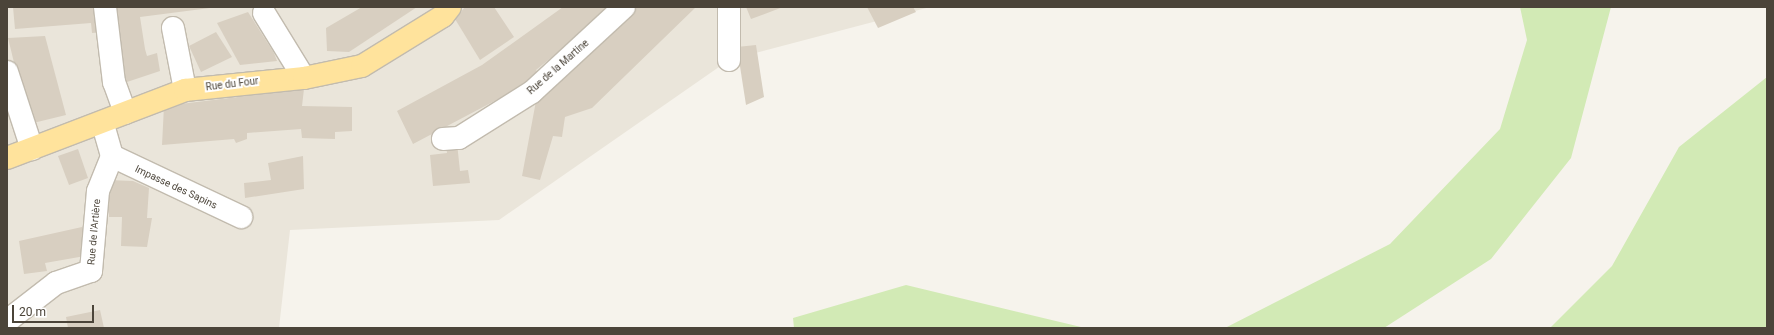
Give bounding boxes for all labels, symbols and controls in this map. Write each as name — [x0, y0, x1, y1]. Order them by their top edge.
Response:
street label: Rue de la Martine — [525, 37, 591, 97]
street label: Rue du Four — [205, 75, 259, 93]
street label: Impasse des Sapins — [133, 163, 219, 211]
street label: Rue de l'Artière — [85, 198, 103, 266]
scale bar — [14, 297, 96, 323]
text: 20 m — [19, 305, 46, 319]

